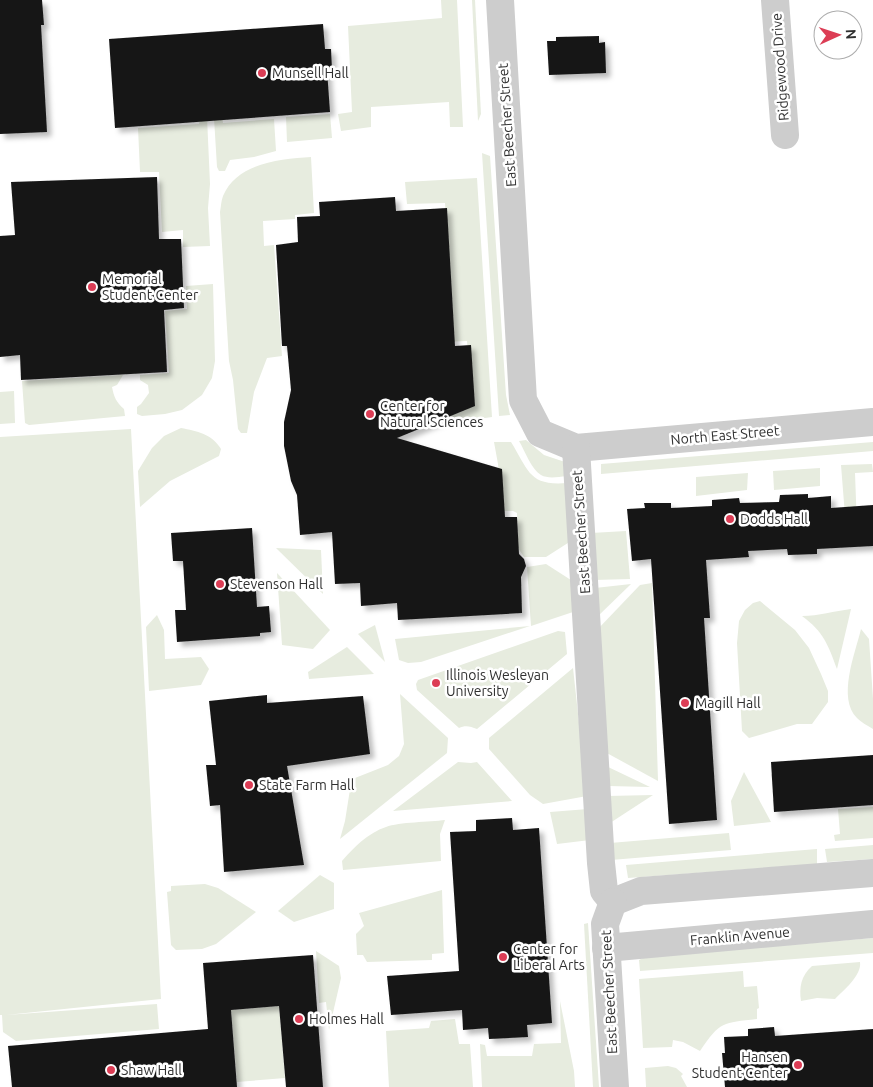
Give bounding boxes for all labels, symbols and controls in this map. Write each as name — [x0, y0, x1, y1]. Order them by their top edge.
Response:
north arrow — [813, 10, 863, 60]
street label: Ridgewood Drive — [768, 13, 792, 121]
text: N — [843, 29, 859, 40]
street label: East Beecher Street — [495, 62, 519, 187]
place label: Munsell Hall — [272, 65, 349, 81]
marker: Munsell Hall — [256, 67, 268, 79]
place label: Memorial Student Center — [102, 271, 199, 303]
marker: Memorial Student Center — [86, 281, 98, 293]
place label: Center for Natural Sciences — [380, 398, 483, 430]
marker: Center for Natural Sciences — [364, 408, 376, 420]
street label: North East Street — [670, 422, 781, 448]
street label: East Beecher Street — [569, 469, 593, 594]
place label: Dodds Hall — [740, 511, 808, 527]
marker: Dodds Hall — [724, 513, 736, 525]
place label: Stevenson Hall — [230, 576, 323, 592]
marker: Stevenson Hall — [214, 578, 226, 590]
place label: Illinois Wesleyan University — [446, 667, 549, 699]
marker: Illinois Wesleyan University — [430, 677, 442, 689]
place label: Magill Hall — [695, 695, 761, 711]
marker: Magill Hall — [679, 697, 691, 709]
place label: State Farm Hall — [259, 777, 355, 793]
marker: State Farm Hall — [243, 779, 255, 791]
street label: Franklin Avenue — [689, 924, 791, 948]
street label: East Beecher Street — [598, 929, 620, 1054]
place label: Center for Liberal Arts — [513, 941, 585, 973]
marker: Center for Liberal Arts — [497, 951, 509, 963]
place label: Holmes Hall — [309, 1011, 384, 1027]
marker: Holmes Hall — [293, 1013, 305, 1025]
place label: Hansen Student Center — [692, 1049, 789, 1081]
marker: Hansen Student Center — [792, 1059, 804, 1071]
place label: Shaw Hall — [121, 1062, 182, 1078]
marker: Shaw Hall — [105, 1064, 117, 1076]

